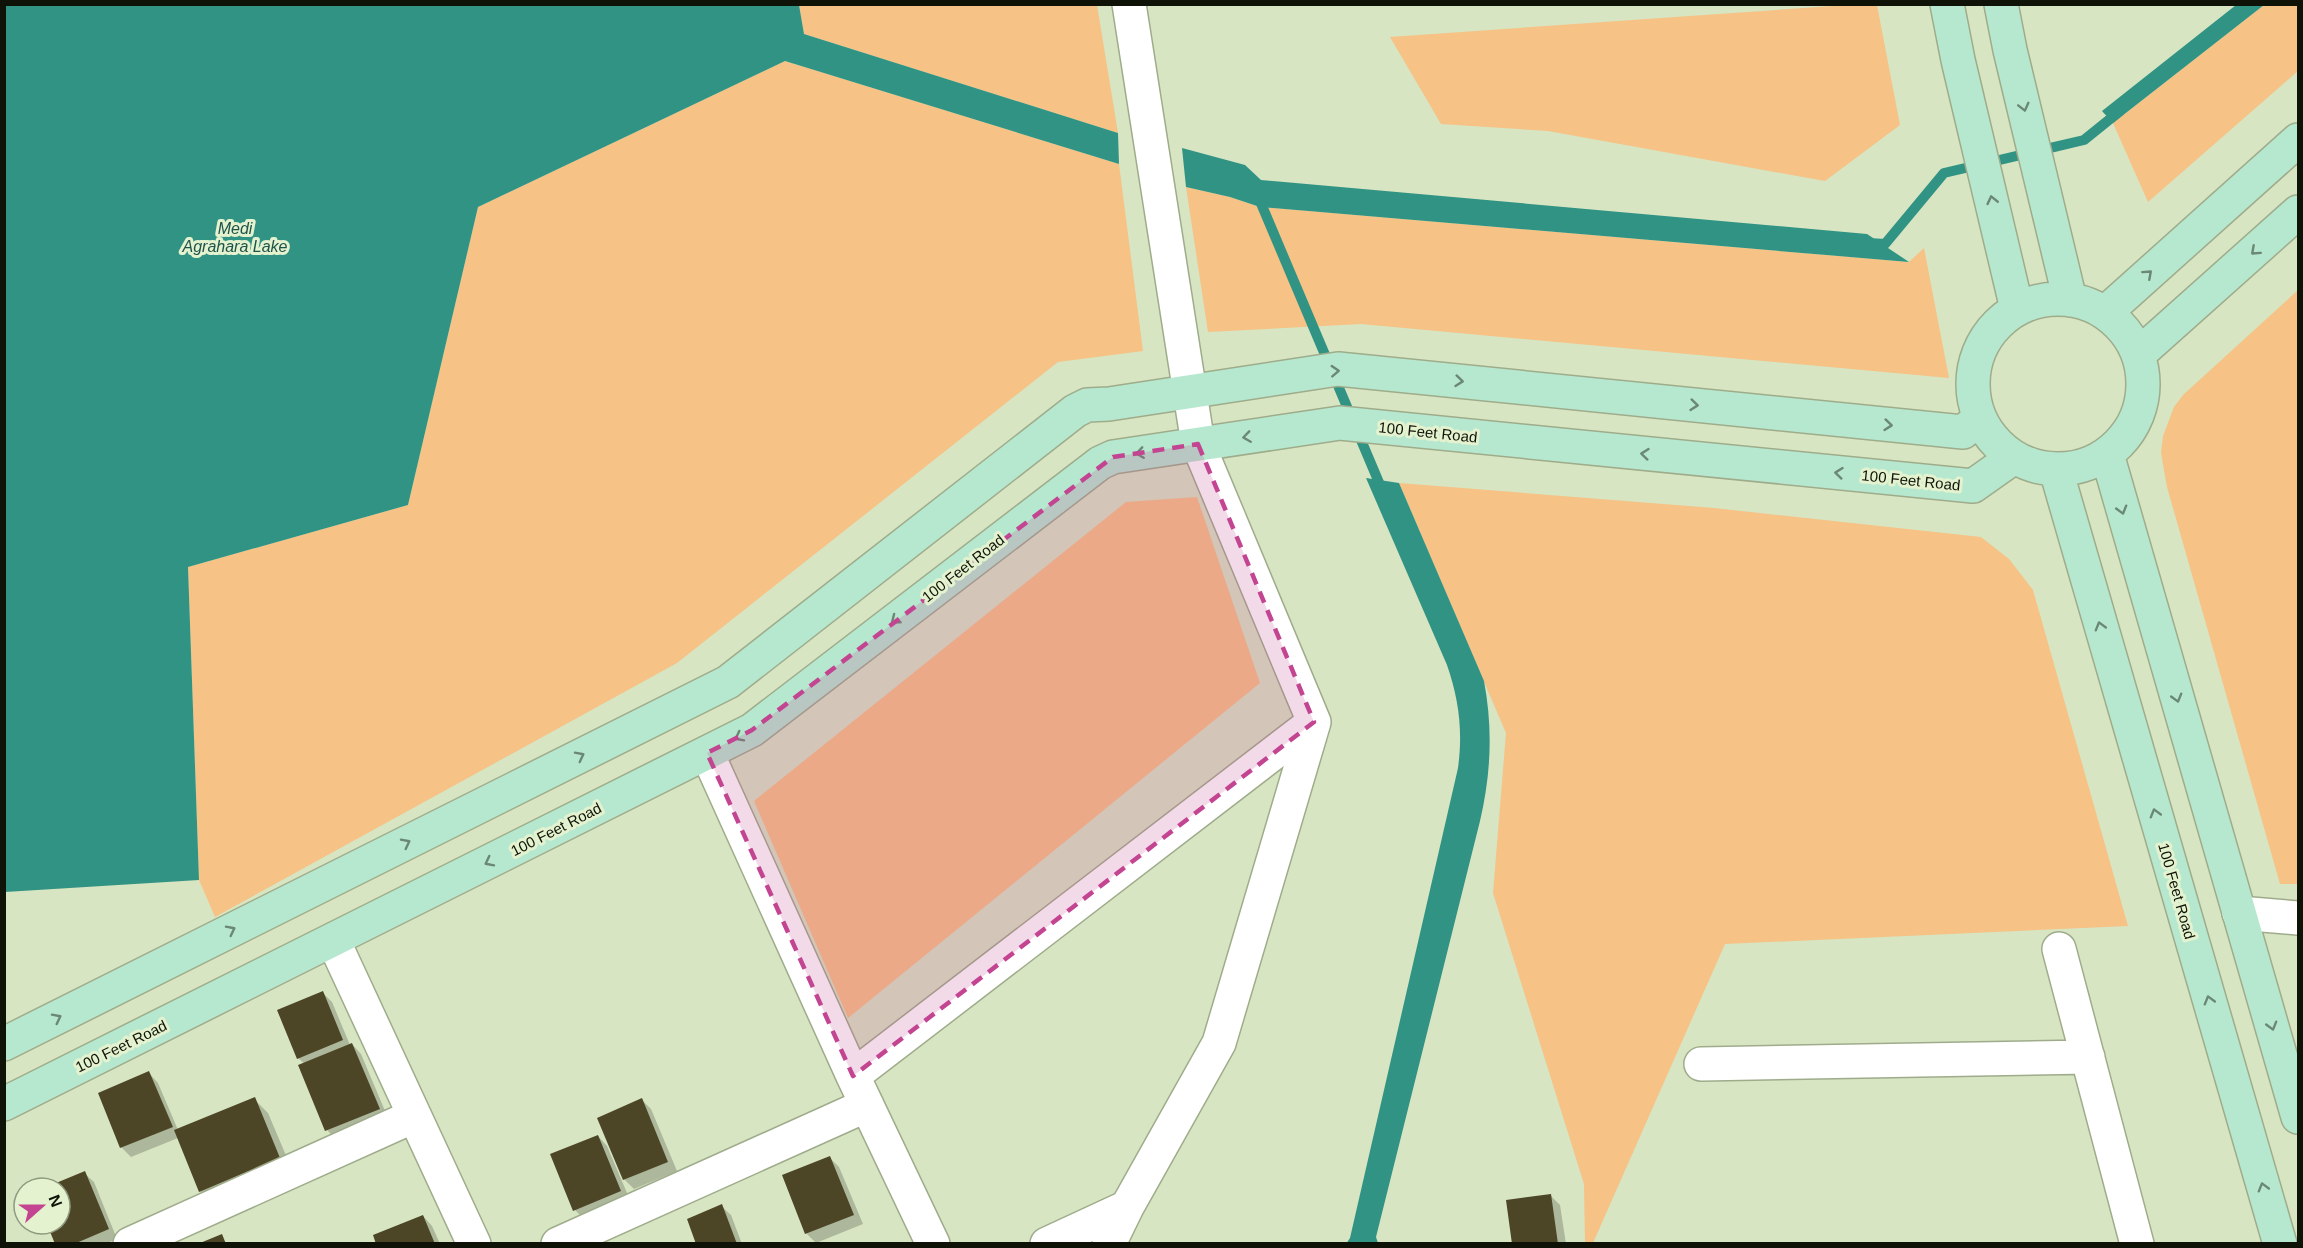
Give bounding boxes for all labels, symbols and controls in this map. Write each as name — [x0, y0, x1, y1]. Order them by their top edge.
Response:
one-way arrow — [2016, 102, 2029, 112]
one-way arrow — [1986, 196, 1999, 206]
water label: Medi Agrahara Lake — [182, 220, 288, 255]
one-way arrow — [2251, 244, 2262, 255]
one-way arrow — [2141, 270, 2152, 281]
one-way arrow — [1331, 364, 1340, 377]
one-way arrow — [1454, 374, 1463, 387]
one-way arrow — [1690, 398, 1699, 411]
street label: 100 Feet Road — [1378, 418, 1478, 446]
one-way arrow — [1884, 418, 1893, 431]
one-way arrow — [1243, 430, 1253, 443]
one-way arrow — [1135, 446, 1144, 458]
one-way arrow — [1641, 448, 1650, 461]
street label: 100 Feet Road — [1861, 466, 1961, 494]
one-way arrow — [1835, 467, 1844, 480]
one-way arrow — [2115, 505, 2128, 515]
street label: 100 Feet Road — [919, 531, 1007, 605]
one-way arrow — [891, 613, 902, 624]
one-way arrow — [2095, 621, 2107, 631]
one-way arrow — [2170, 692, 2182, 703]
one-way arrow — [734, 730, 745, 741]
one-way arrow — [574, 751, 585, 763]
street label: 100 Feet Road — [508, 799, 604, 859]
one-way arrow — [2149, 808, 2162, 818]
one-way arrow — [399, 839, 410, 850]
street label: 100 Feet Road — [2155, 841, 2199, 941]
one-way arrow — [485, 855, 496, 866]
one-way arrow — [225, 926, 236, 938]
one-way arrow — [2204, 995, 2216, 1006]
one-way arrow — [50, 1013, 61, 1025]
street label: 100 Feet Road — [73, 1017, 169, 1075]
one-way arrow — [2265, 1020, 2277, 1031]
north arrow — [12, 1176, 72, 1236]
one-way arrow — [2258, 1182, 2270, 1193]
text: N — [46, 1192, 66, 1209]

